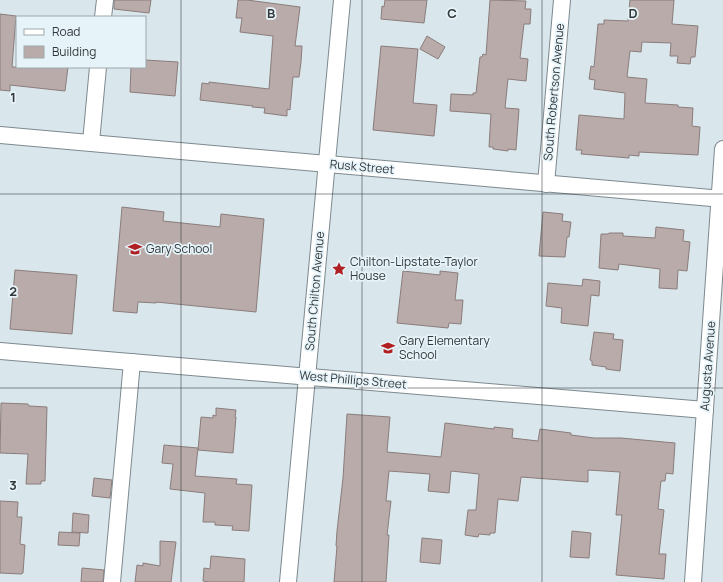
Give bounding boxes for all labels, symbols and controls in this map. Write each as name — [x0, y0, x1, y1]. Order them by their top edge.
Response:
text: B — [267, 4, 275, 22]
text: C — [447, 4, 457, 22]
text: D — [628, 4, 638, 22]
legend — [16, 16, 146, 68]
text: Road — [52, 23, 80, 40]
street label: South Robertson Avenue — [539, 23, 568, 161]
text: Building — [52, 43, 96, 60]
text: 1 — [10, 88, 16, 106]
street label: Rusk Street — [329, 155, 395, 178]
street label: South Chilton Avenue — [301, 231, 328, 351]
place label: Gary School — [146, 240, 212, 257]
school or university icon: Gary School — [127, 241, 143, 257]
place label: Chilton-Lipstate-Taylor House — [350, 253, 478, 284]
place icon: Chilton-Lipstate-Taylor House — [331, 261, 347, 277]
text: 2 — [9, 282, 17, 300]
street label: Augusta Avenue — [696, 320, 719, 412]
place label: Gary Elementary School — [399, 332, 490, 363]
school or university icon: Gary Elementary School — [380, 340, 396, 356]
street label: West Phillips Street — [299, 366, 408, 393]
text: 3 — [9, 476, 17, 494]

